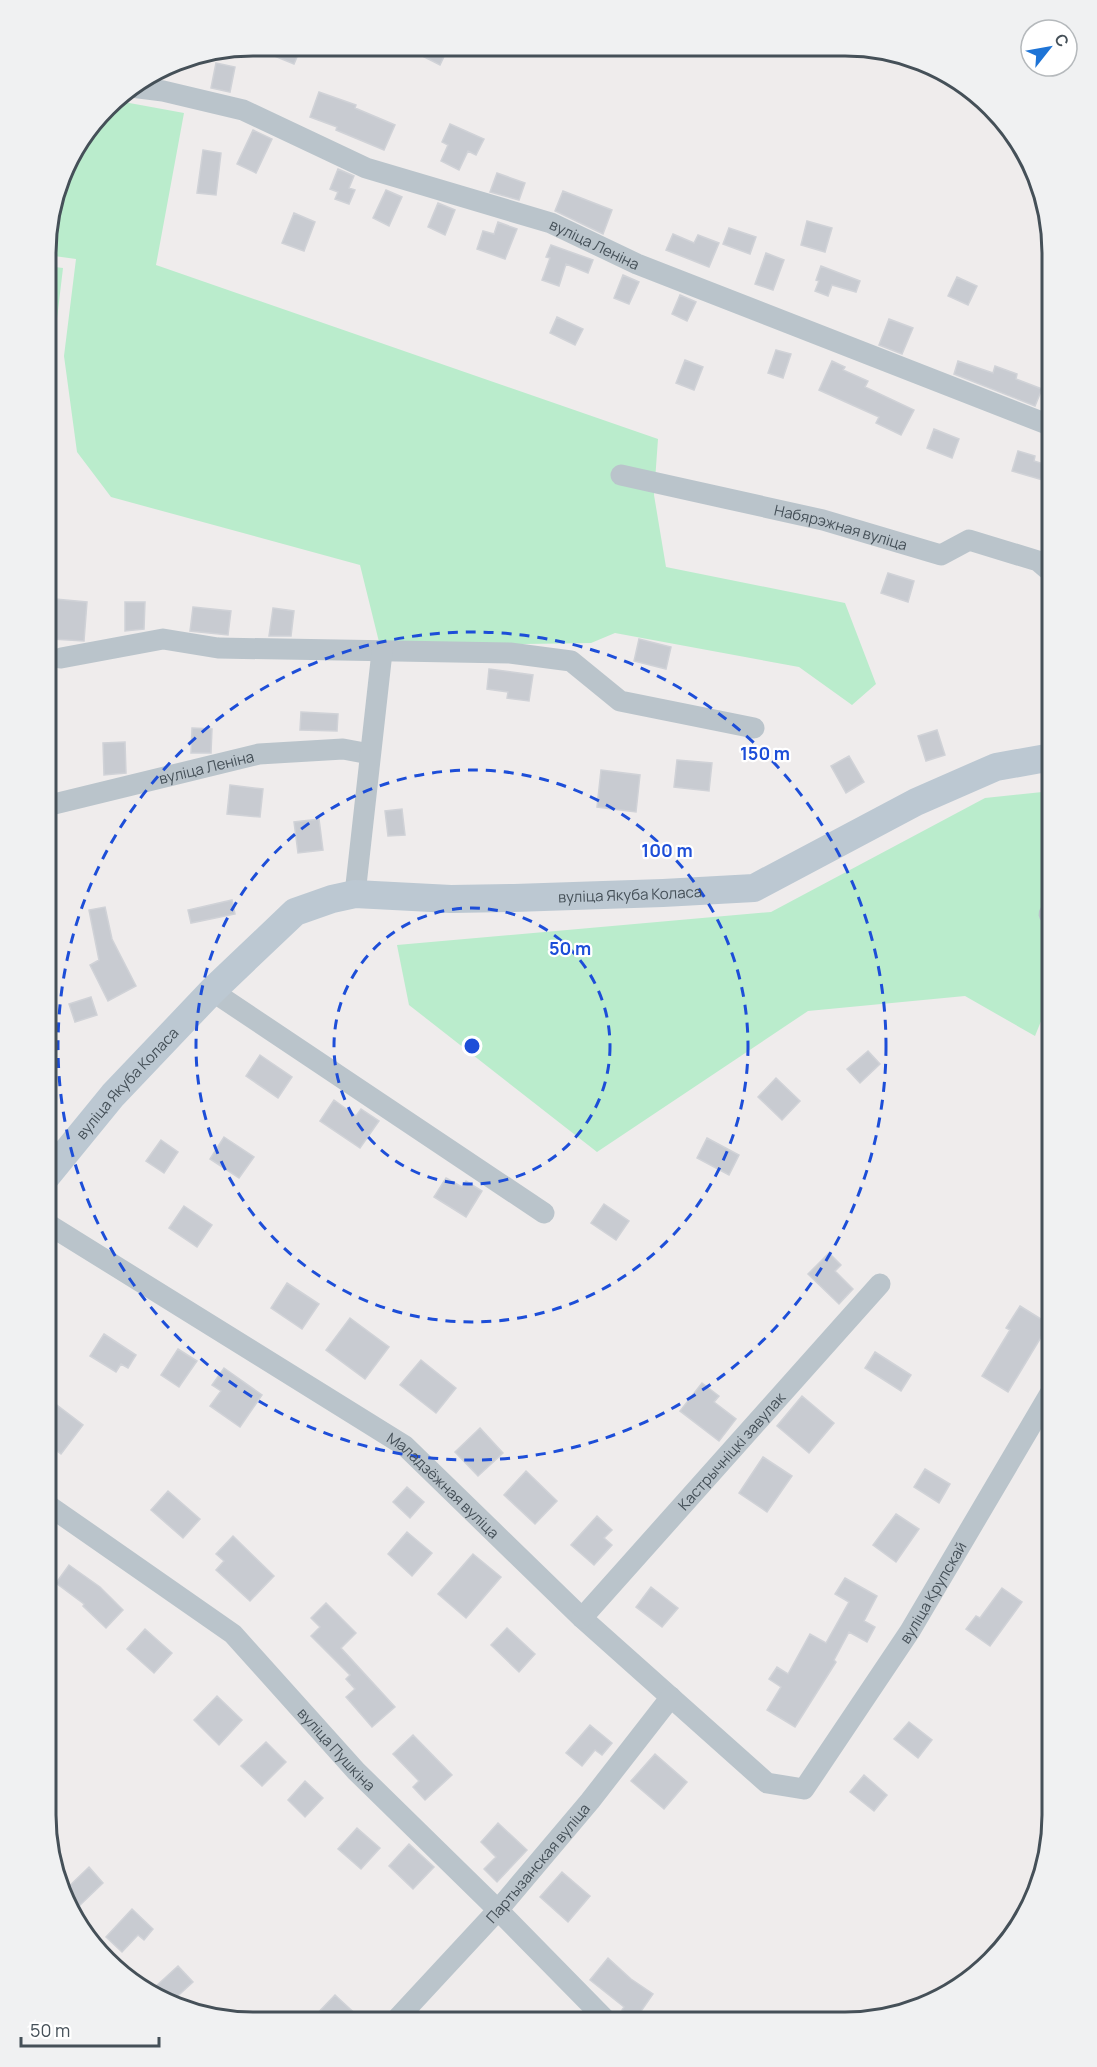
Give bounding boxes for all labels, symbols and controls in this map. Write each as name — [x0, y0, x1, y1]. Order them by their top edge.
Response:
north arrow — [1019, 18, 1079, 78]
text: С — [1049, 30, 1074, 51]
street label: вуліца Леніна — [546, 213, 643, 274]
street label: Набярэжная вуліца — [772, 499, 910, 555]
text: 150 m — [740, 741, 790, 765]
street label: вуліца Леніна — [157, 745, 256, 789]
text: 100 m — [641, 838, 693, 862]
street label: вуліца Якуба Коласа — [558, 880, 703, 907]
text: 50 m — [549, 936, 591, 960]
street label: вуліца Якуба Коласа — [71, 1022, 183, 1143]
centre of rings — [462, 1036, 482, 1056]
street label: Кастрычніцкі завулак — [673, 1387, 790, 1514]
street label: Маладзёжная вуліца — [383, 1427, 504, 1543]
street label: вуліца Крупскай — [894, 1537, 971, 1647]
street label: вуліца Пушкіна — [293, 1703, 380, 1795]
street label: Партызанская вуліца — [481, 1798, 594, 1927]
scale bar — [21, 2010, 159, 2048]
text: 50 m — [30, 2018, 70, 2042]

